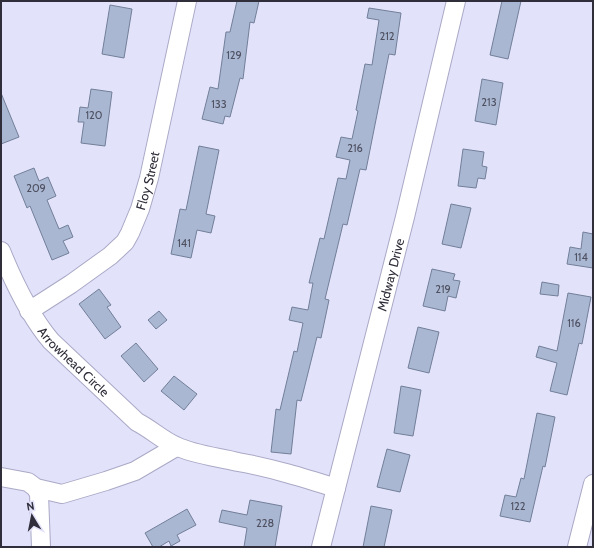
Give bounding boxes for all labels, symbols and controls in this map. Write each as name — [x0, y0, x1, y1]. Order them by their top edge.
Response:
house number: 212 — [379, 29, 395, 43]
house number: 129 — [226, 48, 242, 62]
house number: 213 — [481, 95, 497, 109]
house number: 133 — [211, 97, 227, 111]
house number: 120 — [85, 108, 103, 122]
house number: 216 — [347, 141, 363, 155]
street label: Floy Street — [132, 149, 163, 212]
house number: 209 — [26, 181, 46, 195]
house number: 141 — [177, 236, 191, 250]
street label: Midway Drive — [373, 236, 407, 313]
house number: 114 — [574, 250, 588, 264]
house number: 219 — [435, 282, 451, 296]
house number: 116 — [567, 316, 581, 330]
street label: Arrowhead Circle — [35, 324, 113, 400]
north arrow — [12, 496, 52, 536]
text: N — [25, 499, 35, 514]
house number: 122 — [510, 499, 526, 513]
house number: 228 — [256, 516, 274, 530]

